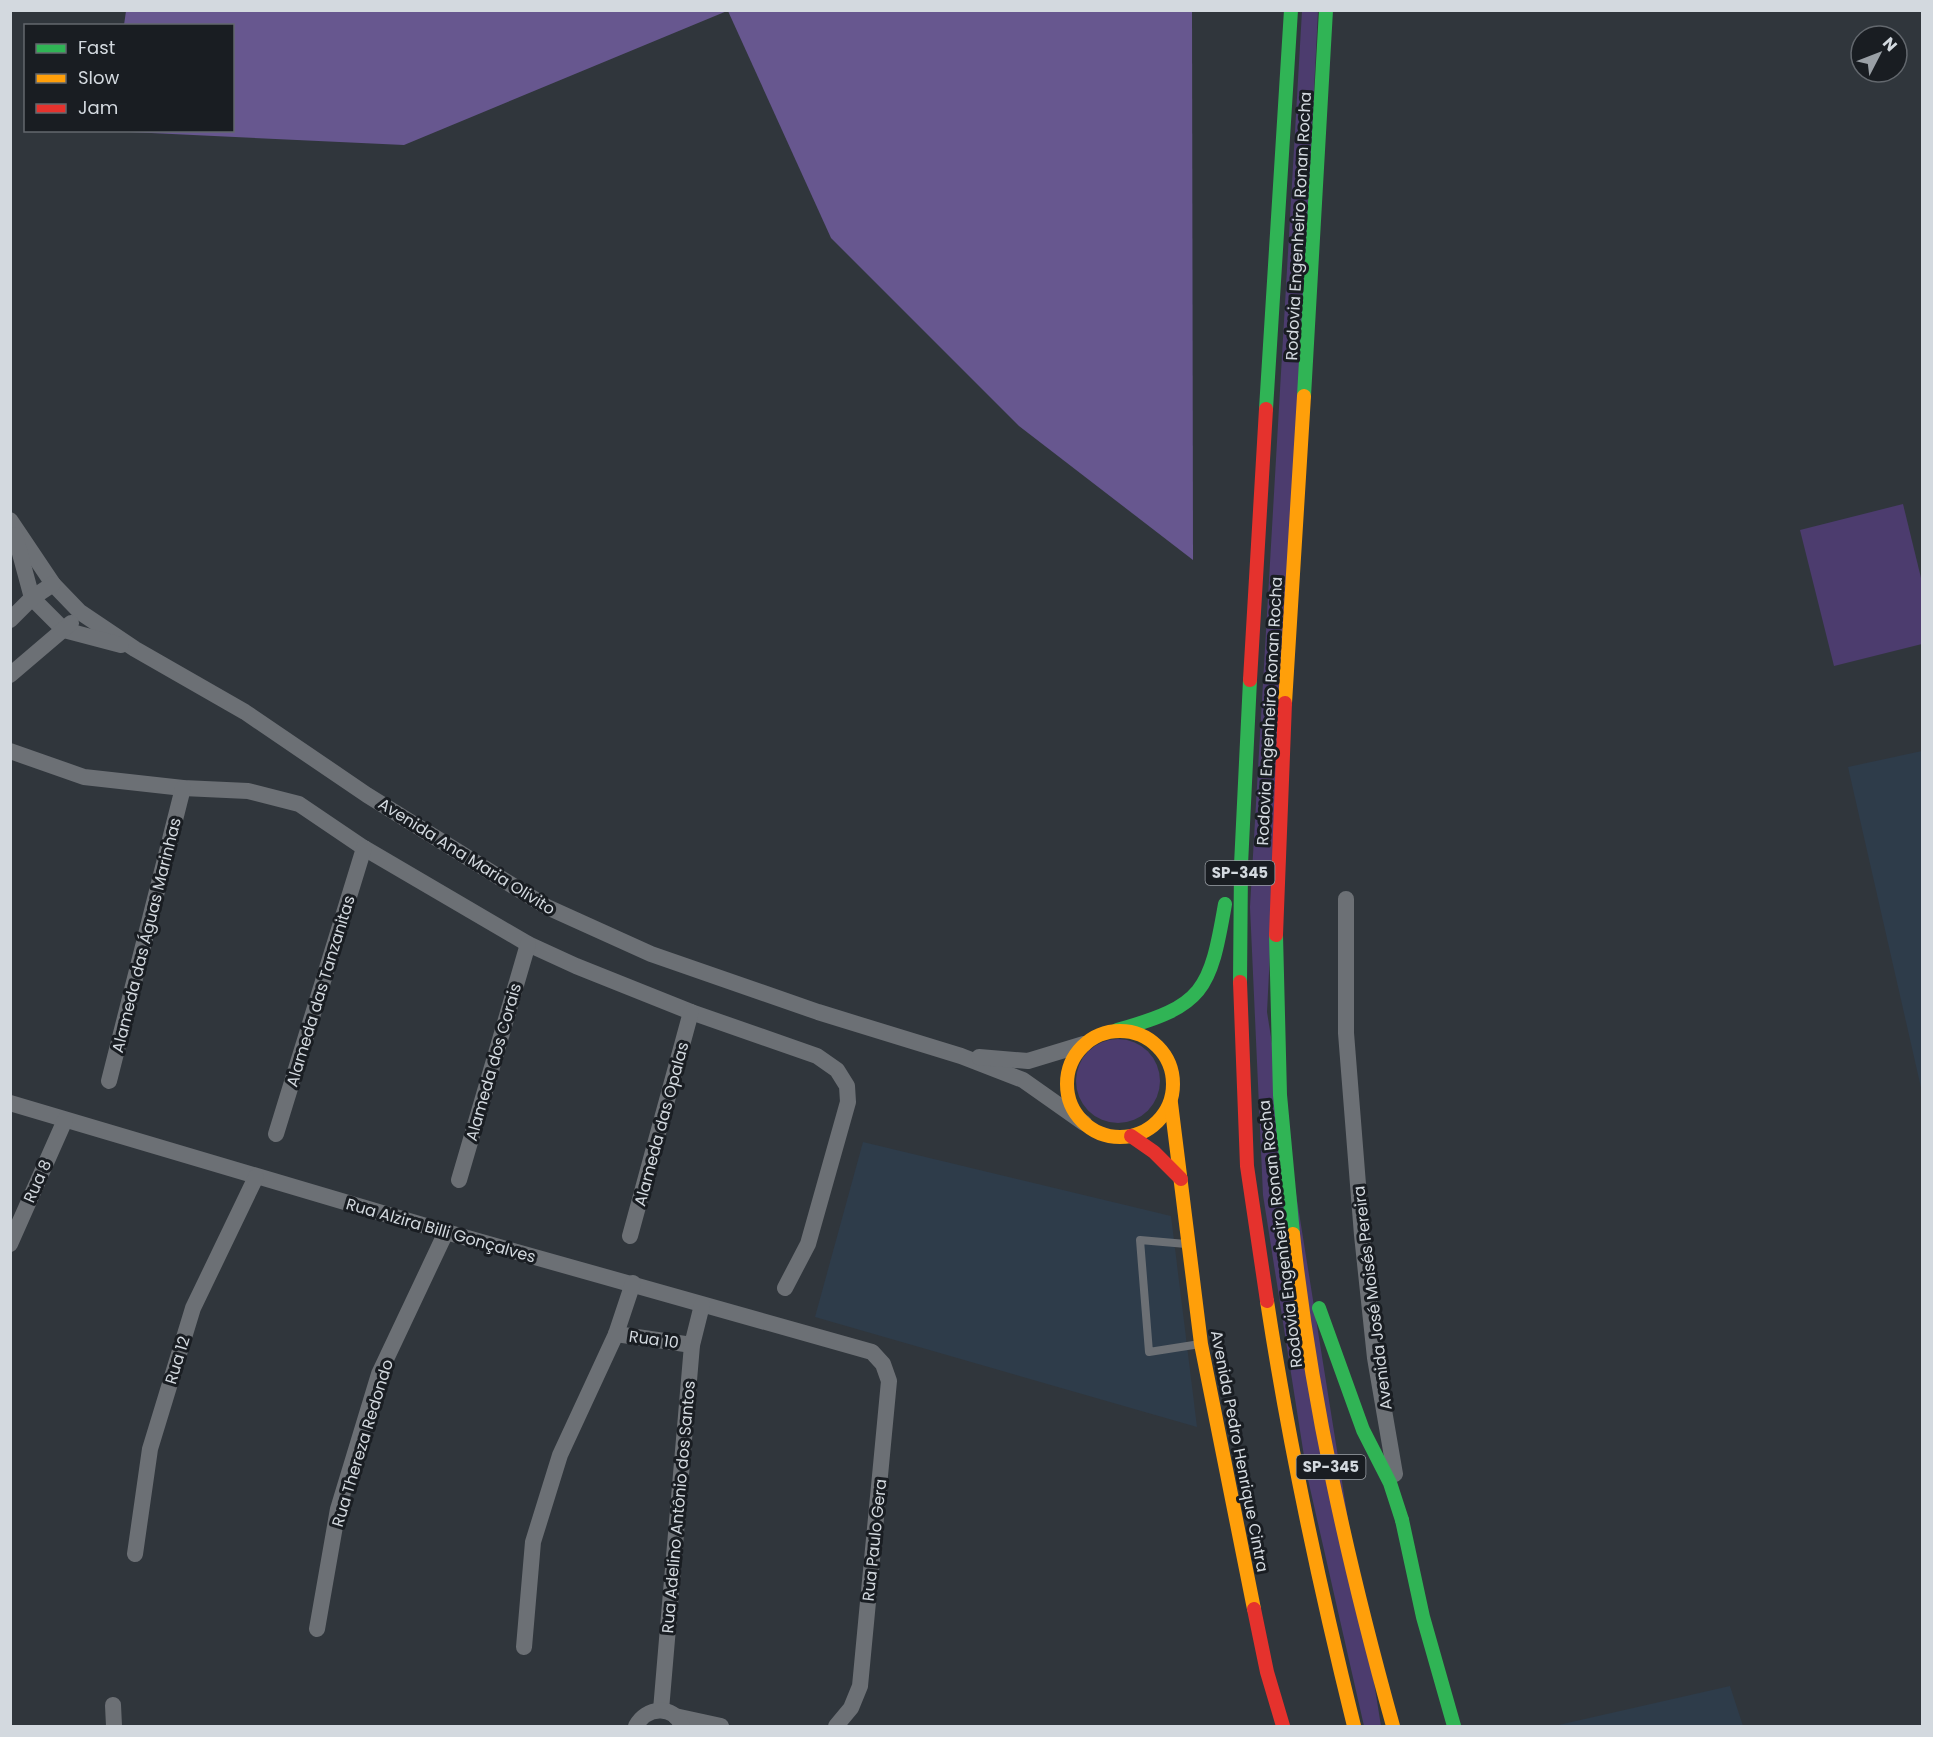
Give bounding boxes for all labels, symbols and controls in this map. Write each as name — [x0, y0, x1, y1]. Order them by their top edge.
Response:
legend — [24, 24, 234, 132]
north arrow — [1849, 24, 1909, 84]
text: N — [1877, 32, 1902, 56]
text: Fast — [78, 35, 115, 60]
text: Slow — [78, 65, 120, 90]
street label: Rodovia Engenheiro Ronan Rocha — [1280, 91, 1317, 361]
text: Jam — [78, 95, 118, 120]
street label: Rodovia Engenheiro Ronan Rocha — [1251, 576, 1288, 846]
street label: Avenida Ana Maria Olivito — [374, 792, 560, 920]
street label: Alameda das Águas Marinhas — [106, 815, 187, 1055]
road number: SP-345 — [1206, 861, 1274, 885]
street label: Alameda das Tanzanitas — [280, 893, 361, 1090]
street label: Alameda dos Corais — [460, 981, 527, 1144]
street label: Alameda das Opalas — [628, 1039, 695, 1209]
street label: Rodovia Engenheiro Ronan Rocha — [1253, 1099, 1308, 1369]
street label: Rua 8 — [18, 1156, 57, 1207]
street label: Avenida José Moisés Pereira — [1347, 1185, 1398, 1411]
street label: Rua Alzira Billi Gonçalves — [343, 1192, 538, 1269]
street label: Rua 10 — [627, 1325, 680, 1354]
street label: Avenida Pedro Henrique Cintra — [1205, 1328, 1274, 1574]
street label: Rua 12 — [159, 1333, 196, 1387]
street label: Rua Thereza Redondo — [326, 1357, 399, 1530]
street label: Rua Adelino Antônio dos Santos — [656, 1380, 701, 1634]
road number: SP-345 — [1296, 1455, 1366, 1479]
street label: Rua Paulo Gera — [857, 1478, 892, 1602]

